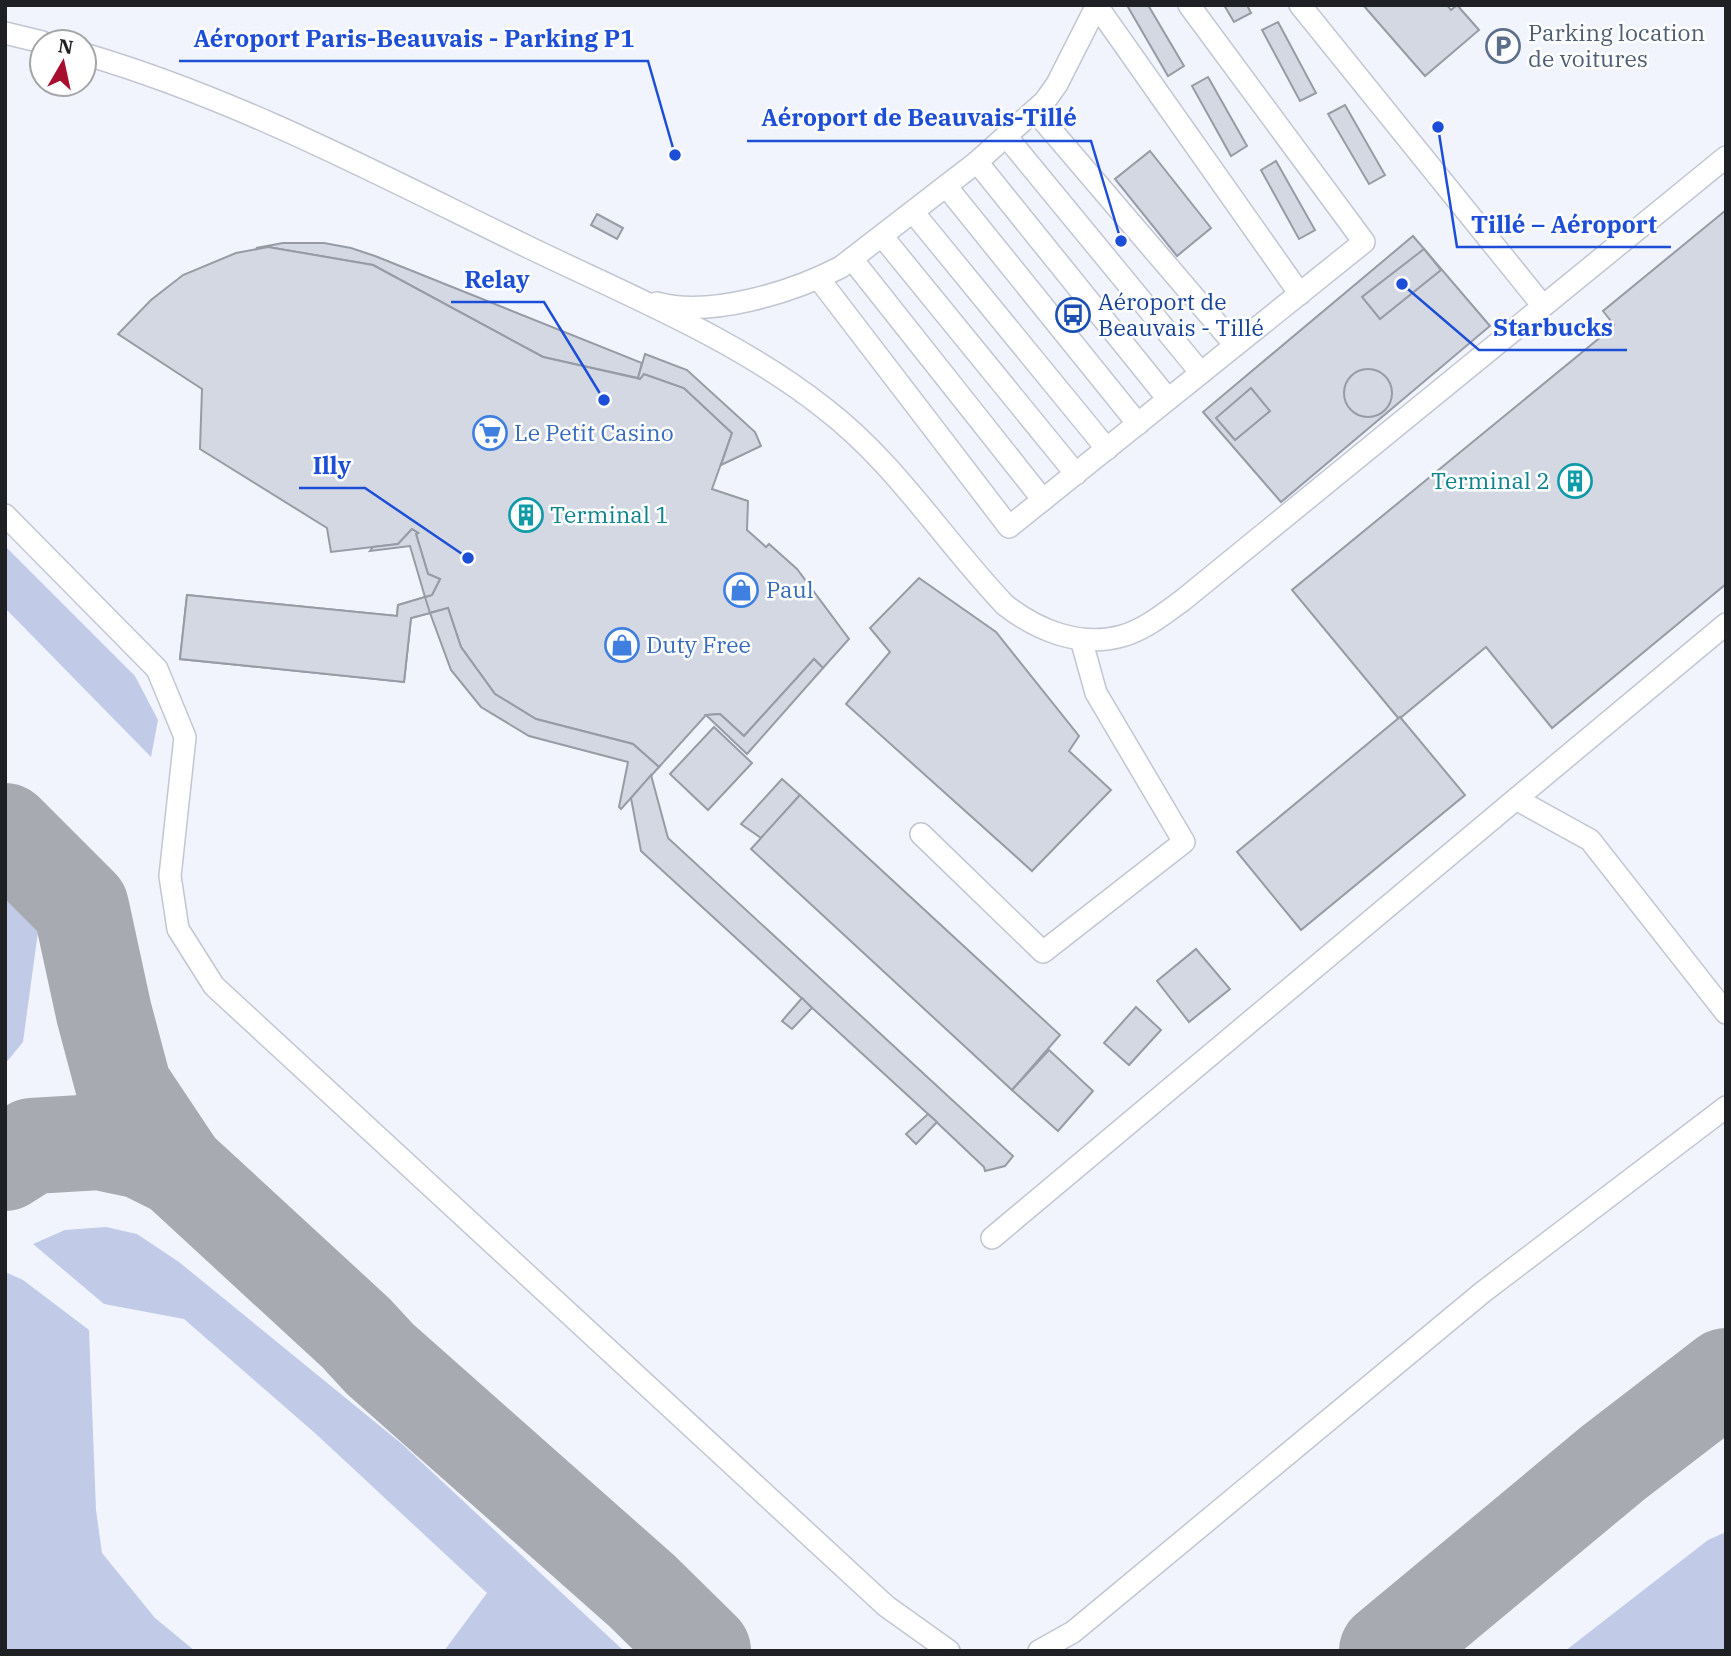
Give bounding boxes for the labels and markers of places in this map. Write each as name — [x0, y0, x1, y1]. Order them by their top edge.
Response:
callout: Aéroport Paris-Beauvais - Parking P1 — [179, 16, 648, 61]
place label: Parking location de voitures — [1528, 17, 1705, 73]
parking icon: Parking location de voitures — [1484, 27, 1522, 65]
callout: Aéroport de Beauvais-Tillé — [747, 96, 1091, 141]
callout: Tillé – Aéroport — [1457, 202, 1671, 247]
callout: Relay — [451, 257, 544, 302]
place label: Aéroport de Beauvais - Tillé — [1098, 286, 1264, 342]
bus stop icon: Aéroport de Beauvais - Tillé — [1054, 296, 1092, 334]
callout: Starbucks — [1479, 305, 1627, 350]
supermarket icon: Le Petit Casino — [471, 414, 509, 452]
place label: Le Petit Casino — [514, 417, 674, 447]
callout: Illy — [299, 443, 365, 488]
building icon: Terminal 2 — [1556, 462, 1594, 500]
place label: Terminal 2 — [1431, 465, 1550, 495]
building icon: Terminal 1 — [507, 496, 545, 534]
place label: Terminal 1 — [550, 499, 669, 529]
shop icon: Paul — [722, 571, 760, 609]
place label: Paul — [766, 574, 814, 604]
shop icon: Duty Free — [603, 626, 641, 664]
place label: Duty Free — [646, 629, 751, 659]

